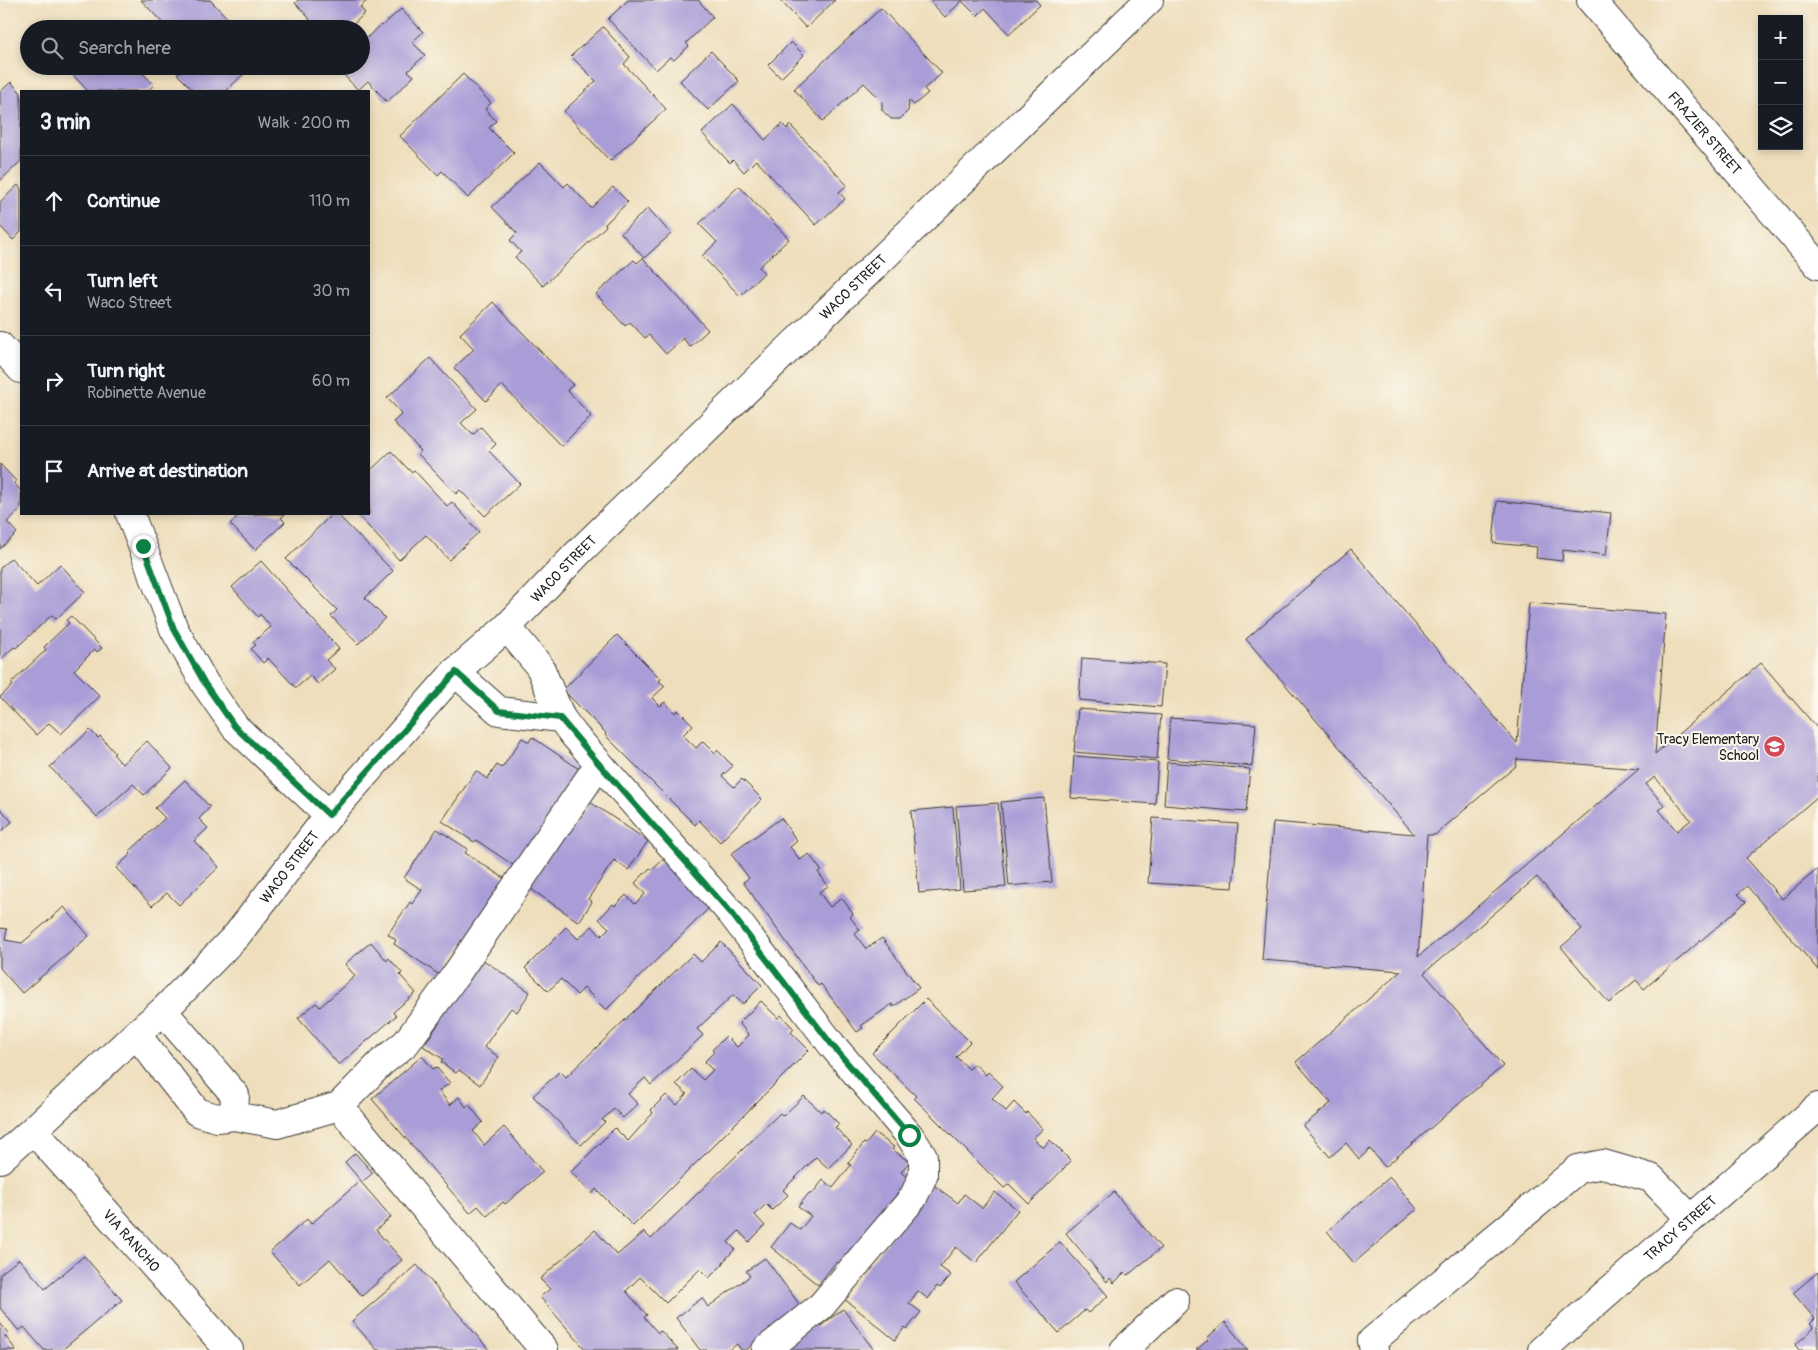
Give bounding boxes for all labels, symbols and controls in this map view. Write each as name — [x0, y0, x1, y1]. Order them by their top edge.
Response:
map controls — [1758, 15, 1803, 150]
button: + — [1758, 15, 1803, 60]
search box — [20, 20, 370, 75]
icon: search — [38, 34, 66, 62]
text: Search here — [78, 36, 171, 60]
button: − — [1758, 60, 1803, 105]
street label: FRAZIER STREET — [1664, 88, 1745, 178]
button: layers — [1758, 105, 1803, 150]
text: 3 min — [40, 109, 90, 136]
text: Walk · 200 m — [258, 113, 350, 133]
icon: ahead — [40, 187, 68, 215]
text: Continue — [87, 189, 160, 213]
text: 110 m — [309, 191, 350, 211]
street label: WACO STREET — [816, 251, 890, 323]
text: Turn left — [87, 269, 157, 293]
icon: left — [40, 277, 68, 305]
text: 30 m — [312, 281, 350, 301]
text: Waco Street — [87, 293, 172, 313]
text: Turn right — [87, 359, 165, 383]
icon: right — [40, 367, 68, 395]
text: 60 m — [312, 371, 350, 391]
text: Robinette Avenue — [87, 383, 206, 403]
icon: arrive — [40, 457, 68, 485]
text: Arrive at destination — [87, 459, 248, 483]
street label: WACO STREET — [527, 532, 600, 606]
route end — [132, 535, 155, 558]
place label: Tracy Elementary School — [1657, 731, 1759, 764]
school or university icon: Tracy Elementary School — [1763, 735, 1787, 759]
street label: WACO STREET — [256, 828, 323, 907]
route start — [898, 1124, 921, 1147]
street label: TRACY STREET — [1641, 1192, 1720, 1265]
street label: VIA RANCHO — [99, 1206, 163, 1276]

